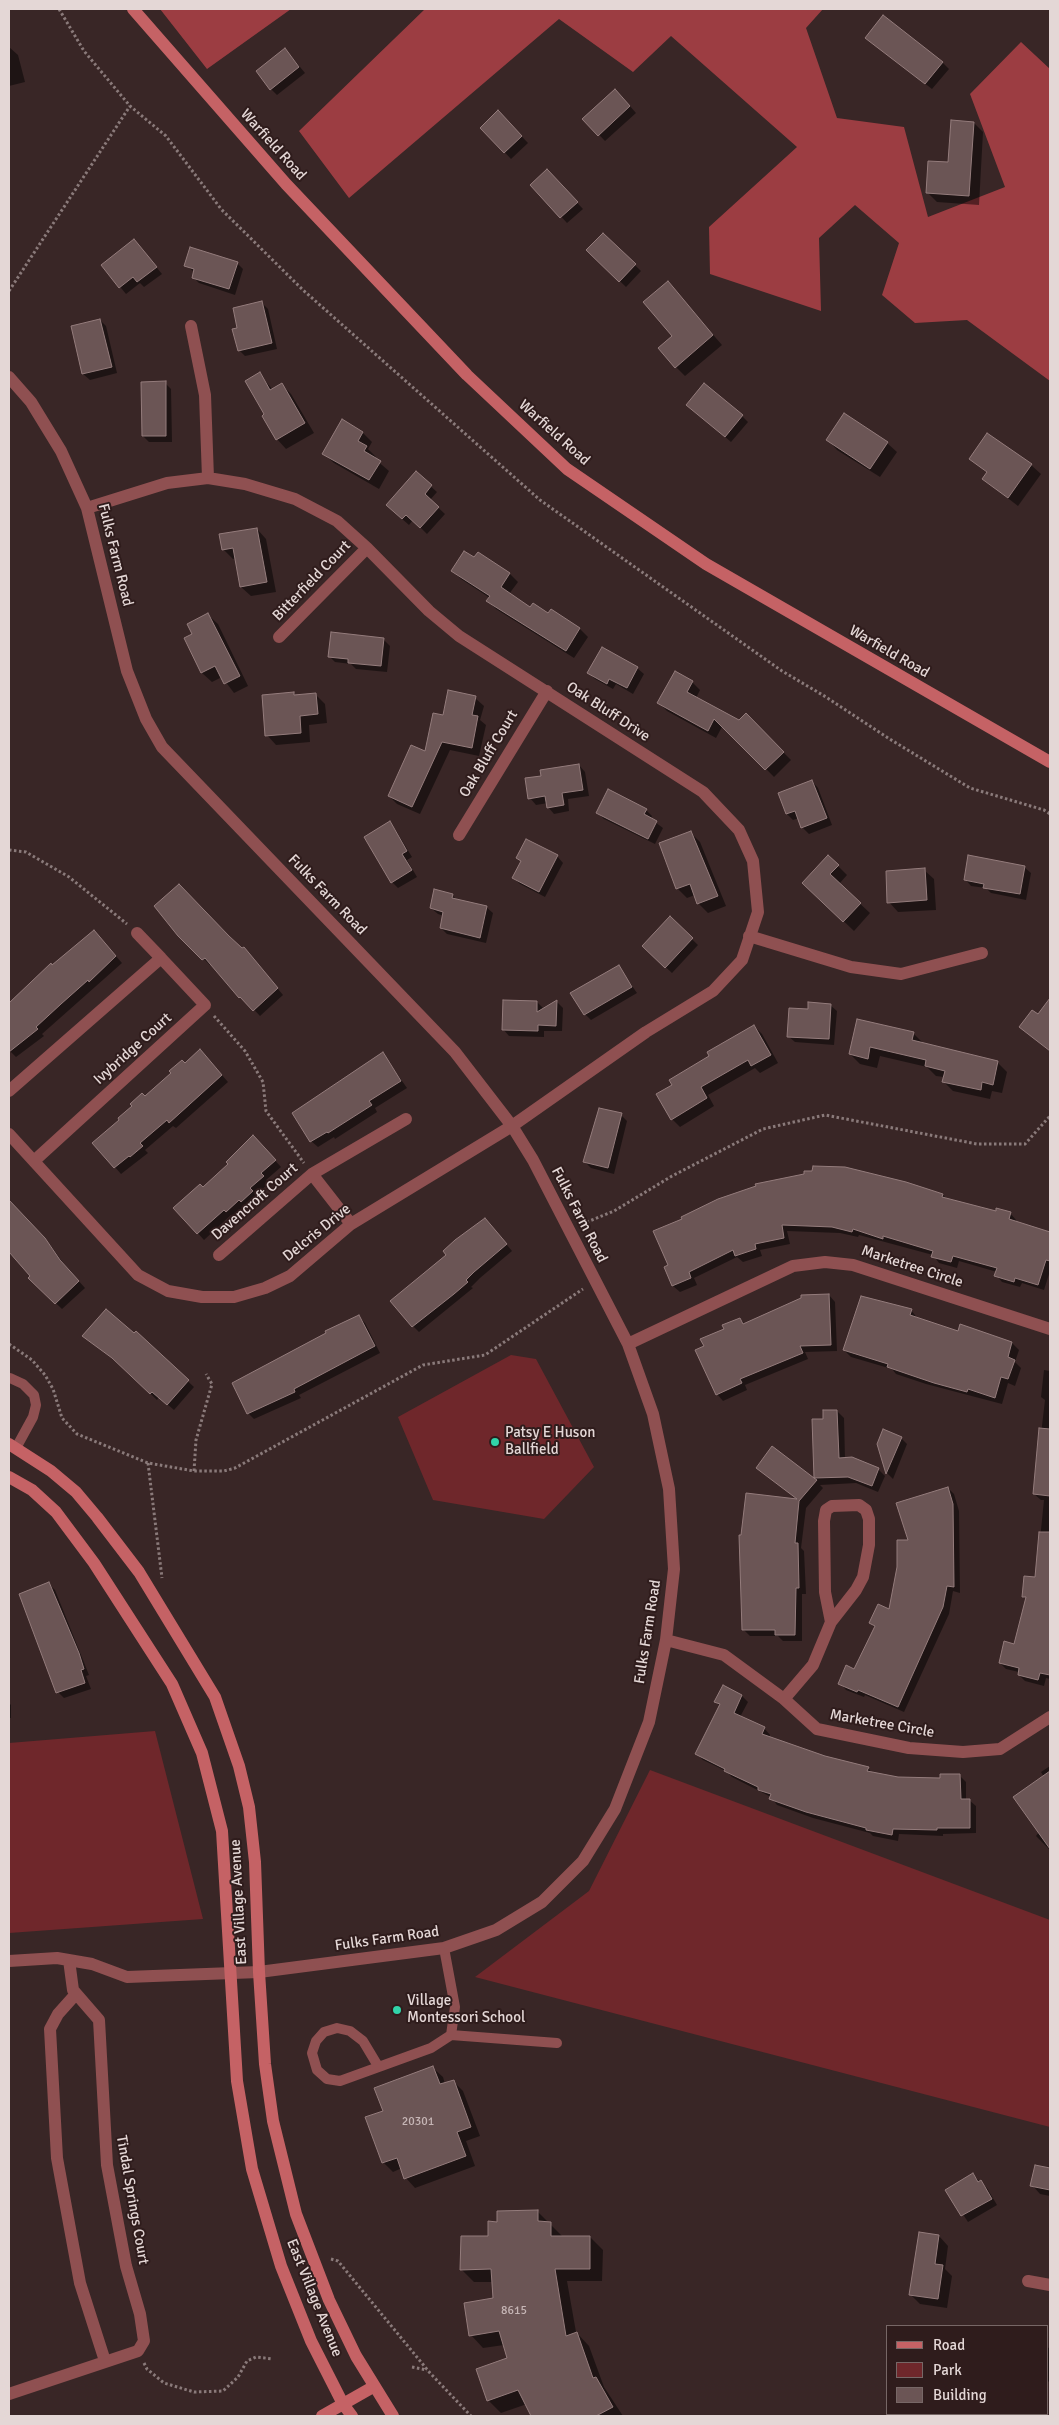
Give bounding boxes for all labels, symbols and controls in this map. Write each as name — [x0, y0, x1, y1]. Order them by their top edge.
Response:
street label: Warfield Road — [236, 106, 310, 184]
street label: Warfield Road — [515, 396, 593, 470]
street label: Fulks Farm Road — [94, 502, 136, 608]
street label: Bitterfield Court — [269, 537, 355, 625]
street label: Warfield Road — [846, 622, 932, 682]
street label: Oak Bluff Drive — [563, 678, 653, 746]
street label: Oak Bluff Court — [456, 707, 522, 801]
street label: Fulks Farm Road — [284, 851, 370, 939]
street label: Ivybridge Court — [90, 1009, 176, 1089]
street label: Davencroft Court — [208, 1160, 302, 1244]
street label: Fulks Farm Road — [547, 1164, 611, 1266]
street label: Delcris Drive — [280, 1200, 354, 1266]
street label: Marketree Circle — [859, 1242, 965, 1292]
place label: Patsy E Huson Ballfield — [505, 1424, 595, 1459]
marker: Patsy E Huson Ballfield — [489, 1436, 501, 1448]
street label: Fulks Farm Road — [631, 1579, 665, 1685]
street label: Marketree Circle — [828, 1706, 936, 1742]
street label: East Village Avenue — [227, 1839, 251, 1965]
street label: Fulks Farm Road — [334, 1923, 440, 1955]
place label: Village Montessori School — [407, 1992, 525, 2027]
marker: Village Montessori School — [391, 2004, 403, 2016]
house number: 20301 — [402, 2115, 434, 2129]
street label: Tindal Springs Court — [112, 2134, 152, 2266]
street label: East Village Avenue — [282, 2236, 346, 2360]
house number: 8615 — [501, 2304, 527, 2318]
legend — [886, 2325, 1049, 2415]
text: Road — [933, 2336, 965, 2354]
text: Park — [933, 2361, 962, 2379]
text: Building — [933, 2386, 987, 2404]

